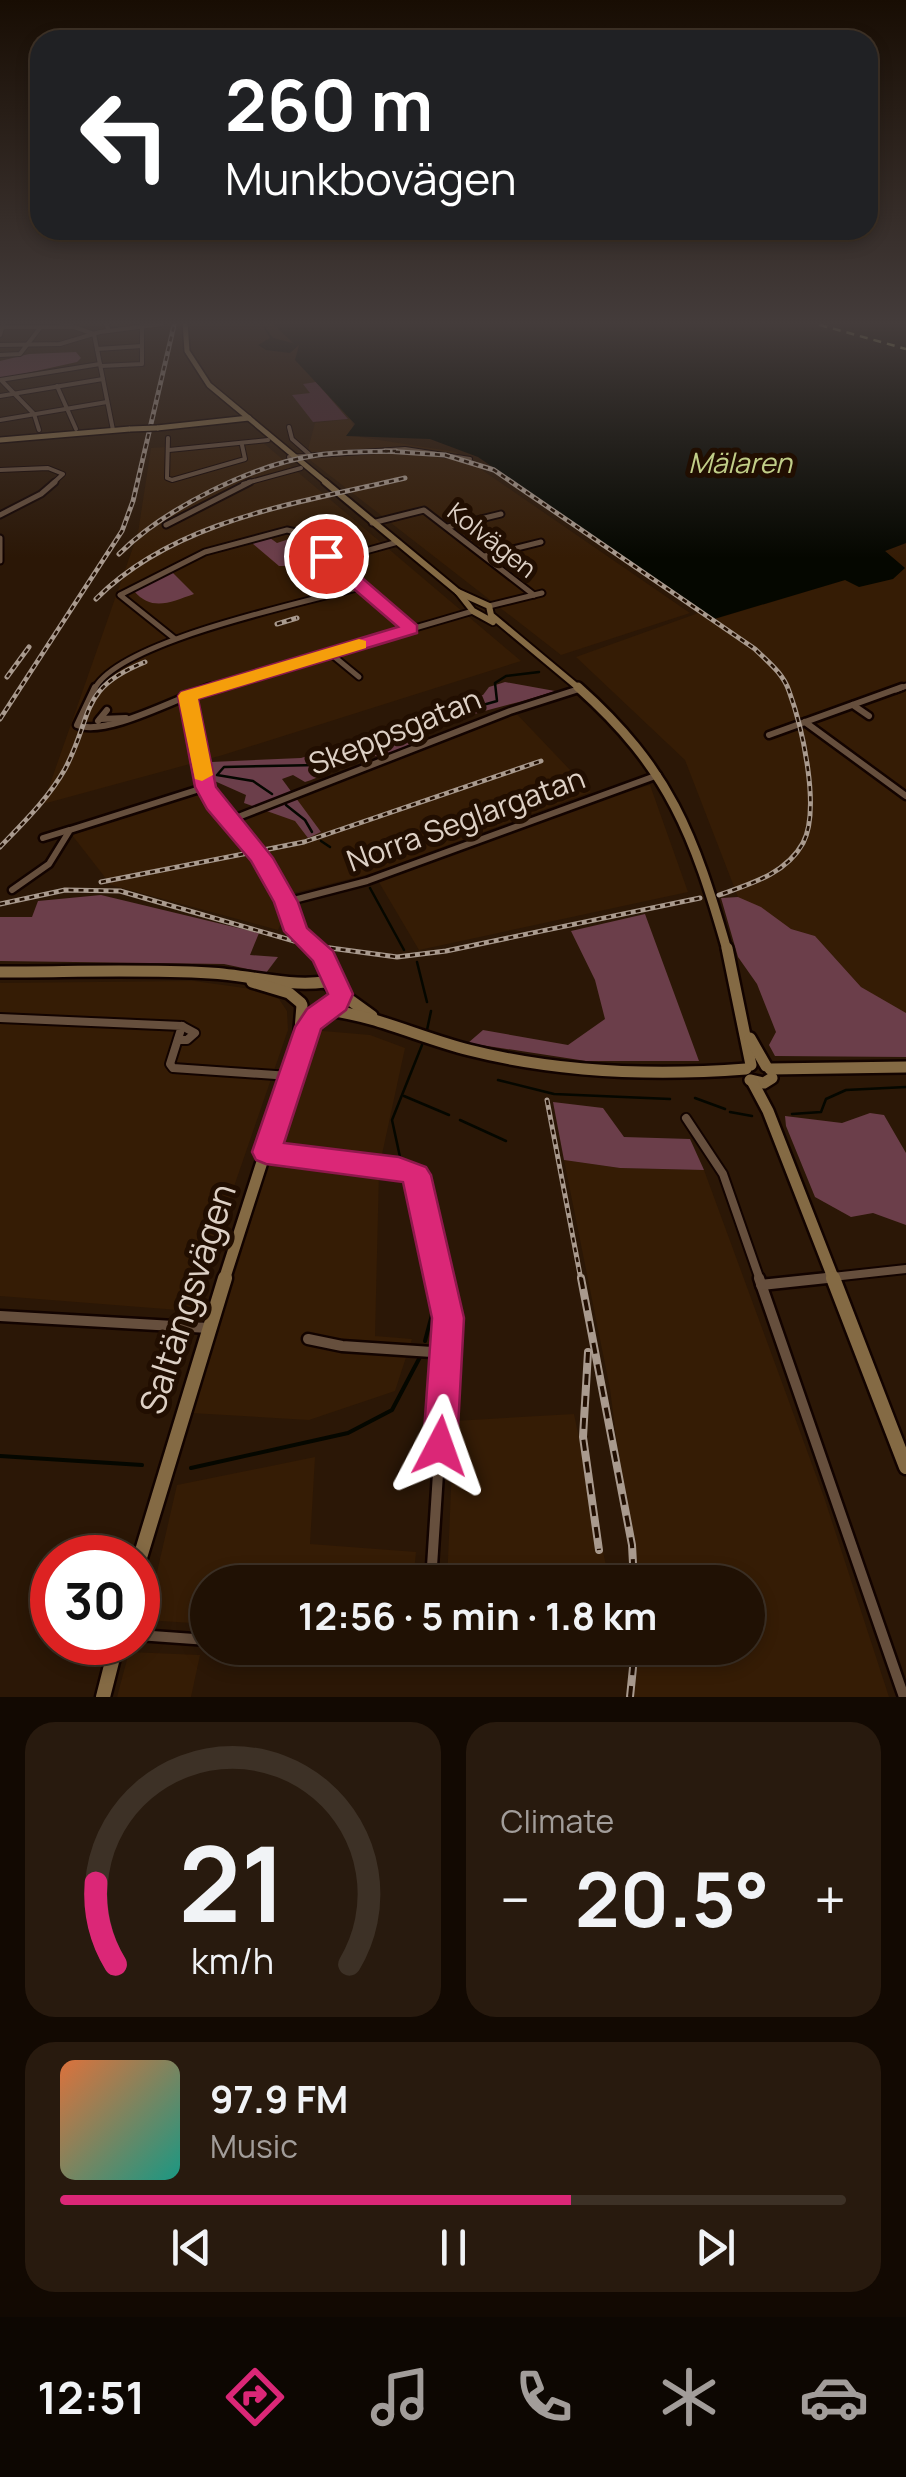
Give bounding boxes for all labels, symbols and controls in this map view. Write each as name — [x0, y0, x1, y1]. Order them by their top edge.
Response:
text: 260 m — [225, 56, 433, 152]
icon: left — [60, 70, 190, 200]
text: Munkbovägen — [225, 147, 516, 209]
water label: Mälaren — [688, 443, 793, 481]
street label: Kolvägen — [440, 494, 544, 585]
pin — [284, 514, 369, 599]
icon: arrive — [299, 529, 354, 584]
street label: Skeppsgatan — [302, 677, 487, 784]
street label: Norra Seglargatan — [341, 756, 590, 881]
street label: Saltängsvägen — [127, 1177, 247, 1420]
position arrow — [388, 1394, 492, 1498]
speed limit sign: 30 — [30, 1535, 160, 1665]
text: 12:56 · 5 min · 1.8 km — [298, 1589, 657, 1641]
text: Climate — [501, 1799, 614, 1843]
text: 21 — [179, 1811, 286, 1953]
text: 20.5° — [575, 1847, 769, 1950]
text: − — [501, 1861, 530, 1937]
text: + — [814, 1861, 846, 1937]
text: km/h — [191, 1936, 274, 1985]
text: 97.9 FM — [210, 2072, 348, 2124]
text: Music — [210, 2124, 298, 2168]
icon: previous — [164, 2220, 219, 2275]
icon: pause — [426, 2220, 481, 2275]
icon: next — [688, 2220, 743, 2275]
icon: directions — [220, 2362, 290, 2432]
icon: music — [365, 2362, 435, 2432]
icon: phone — [509, 2362, 579, 2432]
icon: climate — [654, 2362, 724, 2432]
icon: car — [799, 2362, 869, 2432]
text: 12:51 — [37, 2366, 145, 2428]

